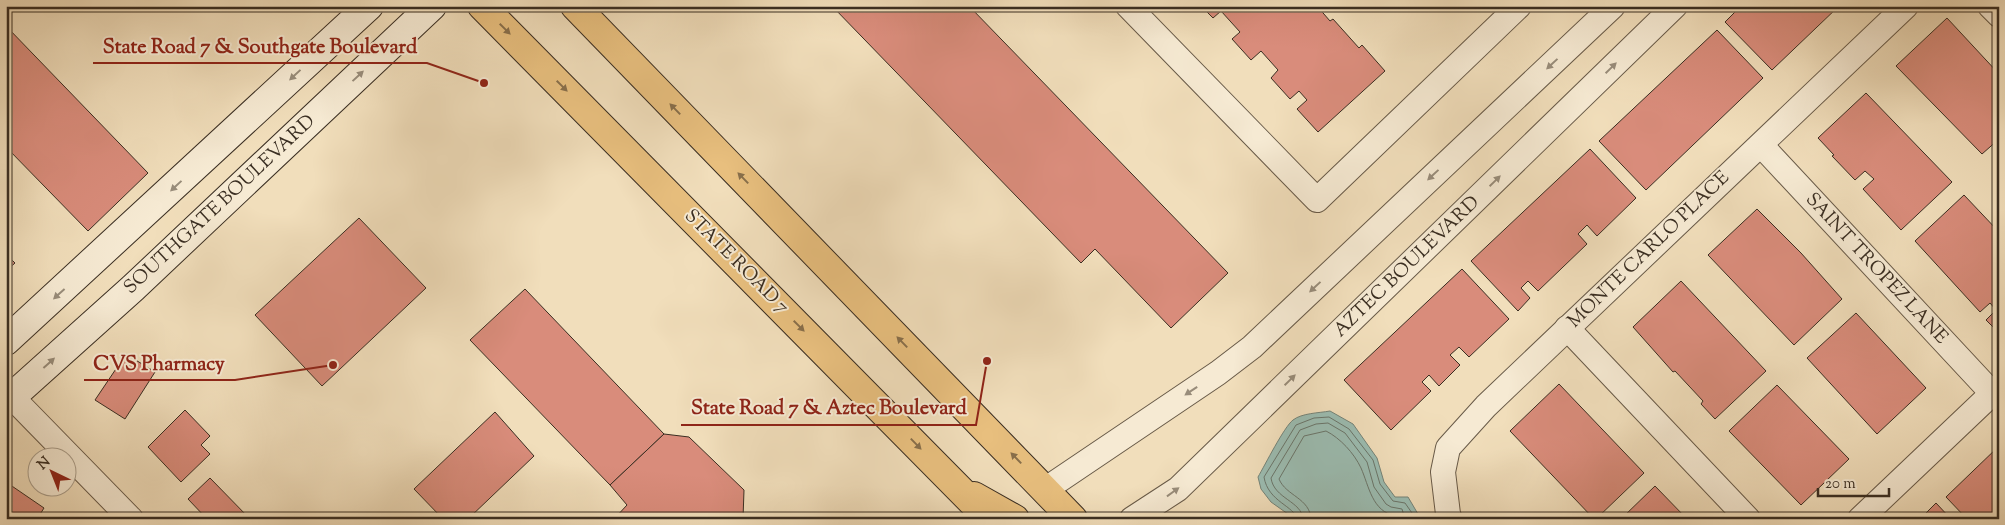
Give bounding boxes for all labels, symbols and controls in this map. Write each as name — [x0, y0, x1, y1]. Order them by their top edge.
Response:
one-way arrow — [499, 23, 511, 35]
callout: State Road 7 & Southgate Boulevard — [93, 28, 427, 63]
text: State Road 7 & Southgate Boulevard — [103, 34, 418, 63]
one-way arrow — [1546, 58, 1558, 70]
one-way arrow — [1605, 62, 1617, 74]
one-way arrow — [289, 69, 301, 81]
one-way arrow — [351, 70, 363, 82]
one-way arrow — [555, 80, 567, 92]
one-way arrow — [669, 103, 681, 115]
street label: SOUTHGATE BOULEVARD — [118, 109, 322, 301]
street label: MONTE CARLO PLACE — [1562, 165, 1736, 335]
one-way arrow — [1428, 169, 1440, 181]
one-way arrow — [737, 173, 749, 185]
one-way arrow — [1488, 176, 1500, 188]
one-way arrow — [170, 180, 182, 192]
street label: SAINT TROPEZ LANE — [1799, 187, 1954, 351]
street label: AZTEC BOULEVARD — [1328, 190, 1486, 344]
street label: STATE ROAD 7 — [678, 204, 795, 321]
one-way arrow — [1310, 281, 1322, 293]
one-way arrow — [53, 288, 65, 300]
one-way arrow — [793, 320, 805, 332]
one-way arrow — [896, 336, 908, 348]
callout: CVS Pharmacy — [84, 345, 235, 380]
text: CVS Pharmacy — [93, 351, 225, 380]
one-way arrow — [42, 357, 54, 369]
one-way arrow — [1284, 374, 1296, 386]
one-way arrow — [1185, 386, 1198, 396]
callout: State Road 7 & Aztec Boulevard — [681, 390, 976, 425]
text: State Road 7 & Aztec Boulevard — [691, 395, 968, 424]
one-way arrow — [909, 438, 921, 450]
north arrow — [28, 448, 78, 498]
one-way arrow — [1010, 452, 1022, 464]
text: N — [34, 453, 55, 475]
scale bar — [1818, 465, 1889, 497]
text: 20 m — [1825, 474, 1856, 495]
one-way arrow — [1166, 487, 1180, 497]

